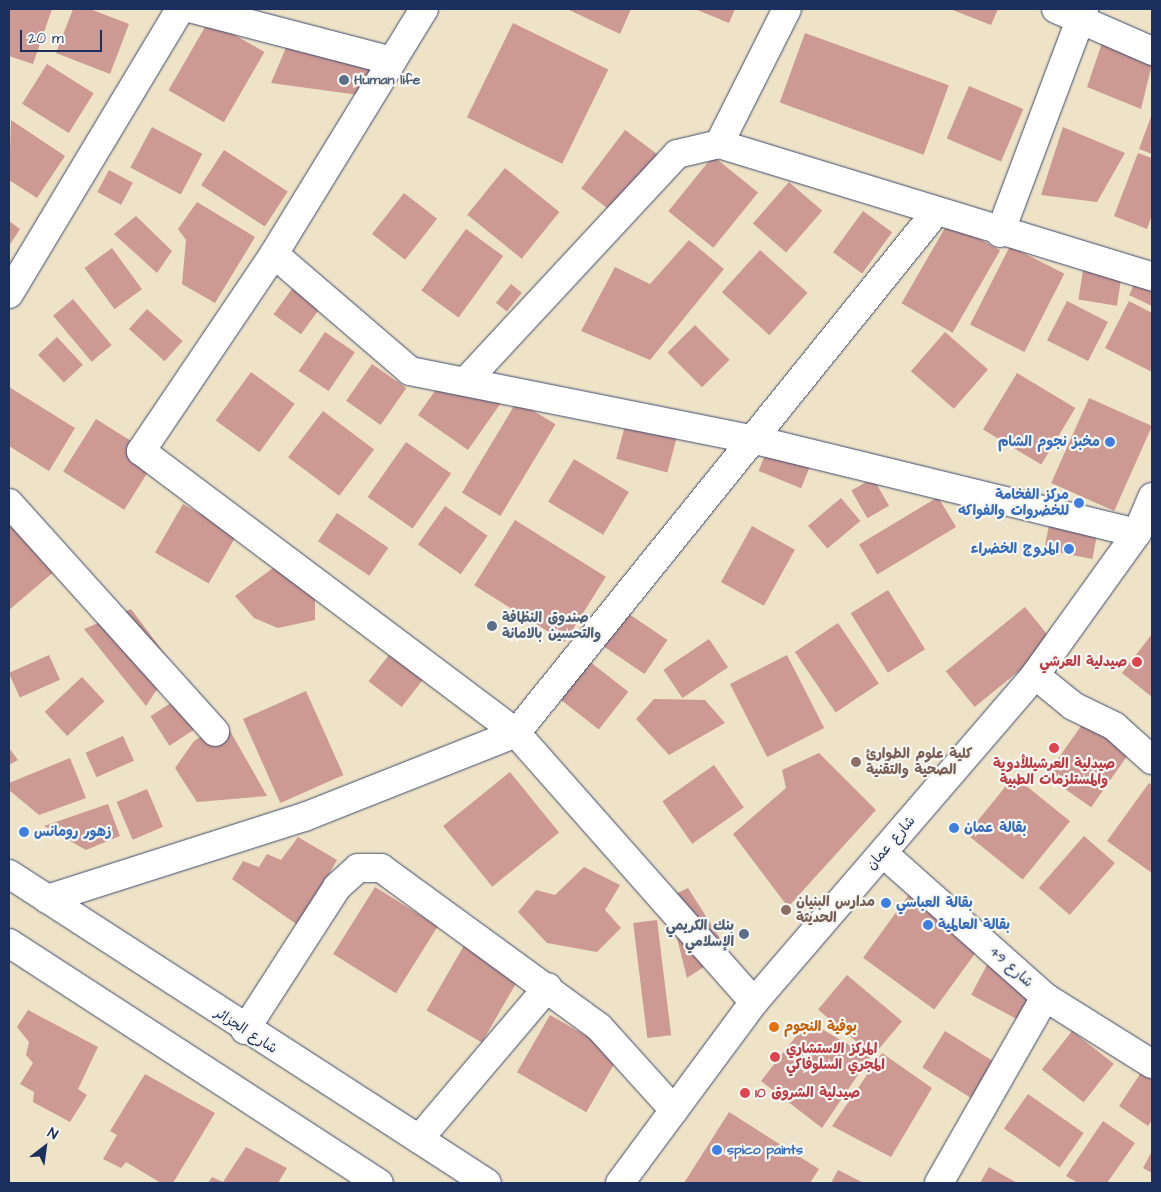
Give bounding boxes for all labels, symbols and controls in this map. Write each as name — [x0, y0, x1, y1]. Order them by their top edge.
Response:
scale bar — [22, 20, 105, 52]
text: 20 m — [28, 28, 64, 49]
place label: Human life — [354, 72, 420, 88]
marker: Human life — [338, 74, 350, 86]
place label: مخبز نجوم الشام — [998, 434, 1100, 450]
marker: مخبز نجوم الشام — [1104, 436, 1116, 448]
place label: مركز الفخامة للخضروات والفواكه — [958, 487, 1069, 520]
marker: مركز الفخامة للخضروات والفواكه — [1073, 497, 1085, 509]
place label: المروج الخضراء — [971, 541, 1059, 557]
marker: المروج الخضراء — [1063, 543, 1075, 555]
place label: صندوق النظافة والتحسين بالامانة — [502, 610, 601, 642]
marker: صندوق النظافة والتحسين بالامانة — [486, 620, 498, 632]
place label: صيدلية العرشي — [1040, 654, 1127, 670]
marker: صيدلية العرشي — [1131, 656, 1143, 668]
marker: صيدلية العرشيللأدوية والمستلزمات الطبية — [1048, 742, 1060, 754]
place label: كلية علوم الطوارئ الصحية والتقنية — [866, 746, 972, 779]
marker: كلية علوم الطوارئ الصحية والتقنية — [850, 756, 862, 768]
place label: صيدلية العرشيللأدوية والمستلزمات الطبية — [993, 756, 1115, 789]
street label: شارع عمان — [863, 813, 919, 873]
place label: بقالة عمان — [964, 820, 1026, 836]
marker: بقالة عمان — [948, 822, 960, 834]
place label: زهور رومانس — [34, 824, 111, 840]
marker: زهور رومانس — [18, 826, 30, 838]
place label: مدارس البنيان الحديثة — [796, 894, 875, 926]
place label: بقالة العباسي — [896, 895, 973, 911]
marker: بقالة العباسي — [880, 897, 892, 909]
marker: مدارس البنيان الحديثة — [780, 904, 792, 916]
place label: بقالة العالمية — [938, 917, 1010, 933]
place label: بنك الكريمي الإسلامي — [666, 918, 734, 950]
marker: بقالة العالمية — [922, 919, 934, 931]
marker: بنك الكريمي الإسلامي — [738, 928, 750, 940]
street label: شارع 49 — [986, 943, 1036, 991]
street label: شارع الجزائر — [212, 1005, 280, 1057]
place label: بوفية النجوم — [784, 1019, 857, 1035]
marker: بوفية النجوم — [768, 1021, 780, 1033]
place label: المركز الاستشاري المجري السلوفاكي — [786, 1041, 885, 1074]
marker: المركز الاستشاري المجري السلوفاكي — [768, 1050, 782, 1064]
place label: صيدلية الشروق 10 — [755, 1085, 860, 1101]
marker: صيدلية الشروق 10 — [739, 1087, 751, 1099]
north arrow — [20, 1122, 70, 1172]
text: N — [44, 1123, 61, 1145]
place label: spico paints — [727, 1142, 803, 1158]
marker: spico paints — [711, 1144, 723, 1156]

